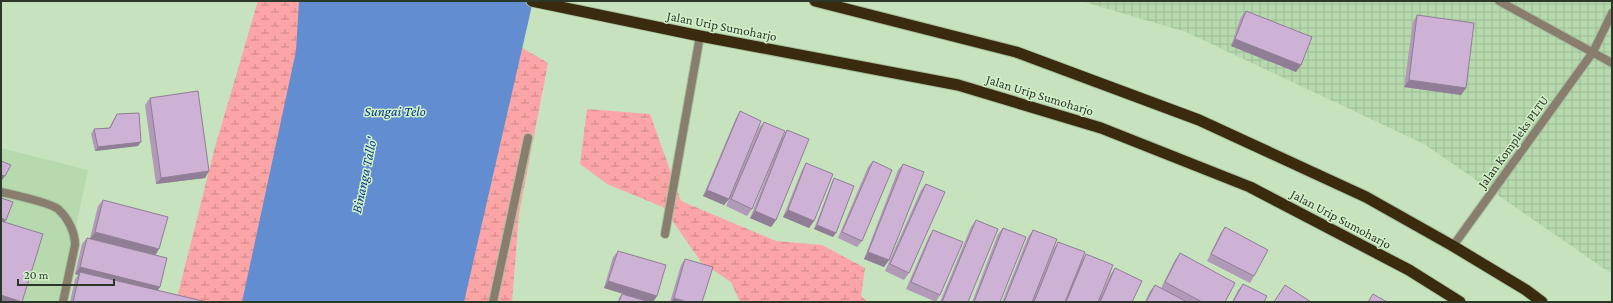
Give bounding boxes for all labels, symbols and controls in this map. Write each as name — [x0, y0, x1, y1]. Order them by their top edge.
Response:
street label: Jalan Urip Sumoharjo — [665, 8, 778, 45]
street label: Jalan Urip Sumoharjo — [983, 71, 1096, 119]
street label: Jalan Kompleks PLTU — [1474, 93, 1551, 192]
water label: Sungai Telo — [364, 103, 426, 119]
water label: Binanga Tallo' — [348, 135, 380, 214]
street label: Jalan Urip Sumoharjo — [1287, 186, 1394, 253]
scale bar — [18, 261, 114, 287]
text: 20 m — [24, 268, 49, 282]

